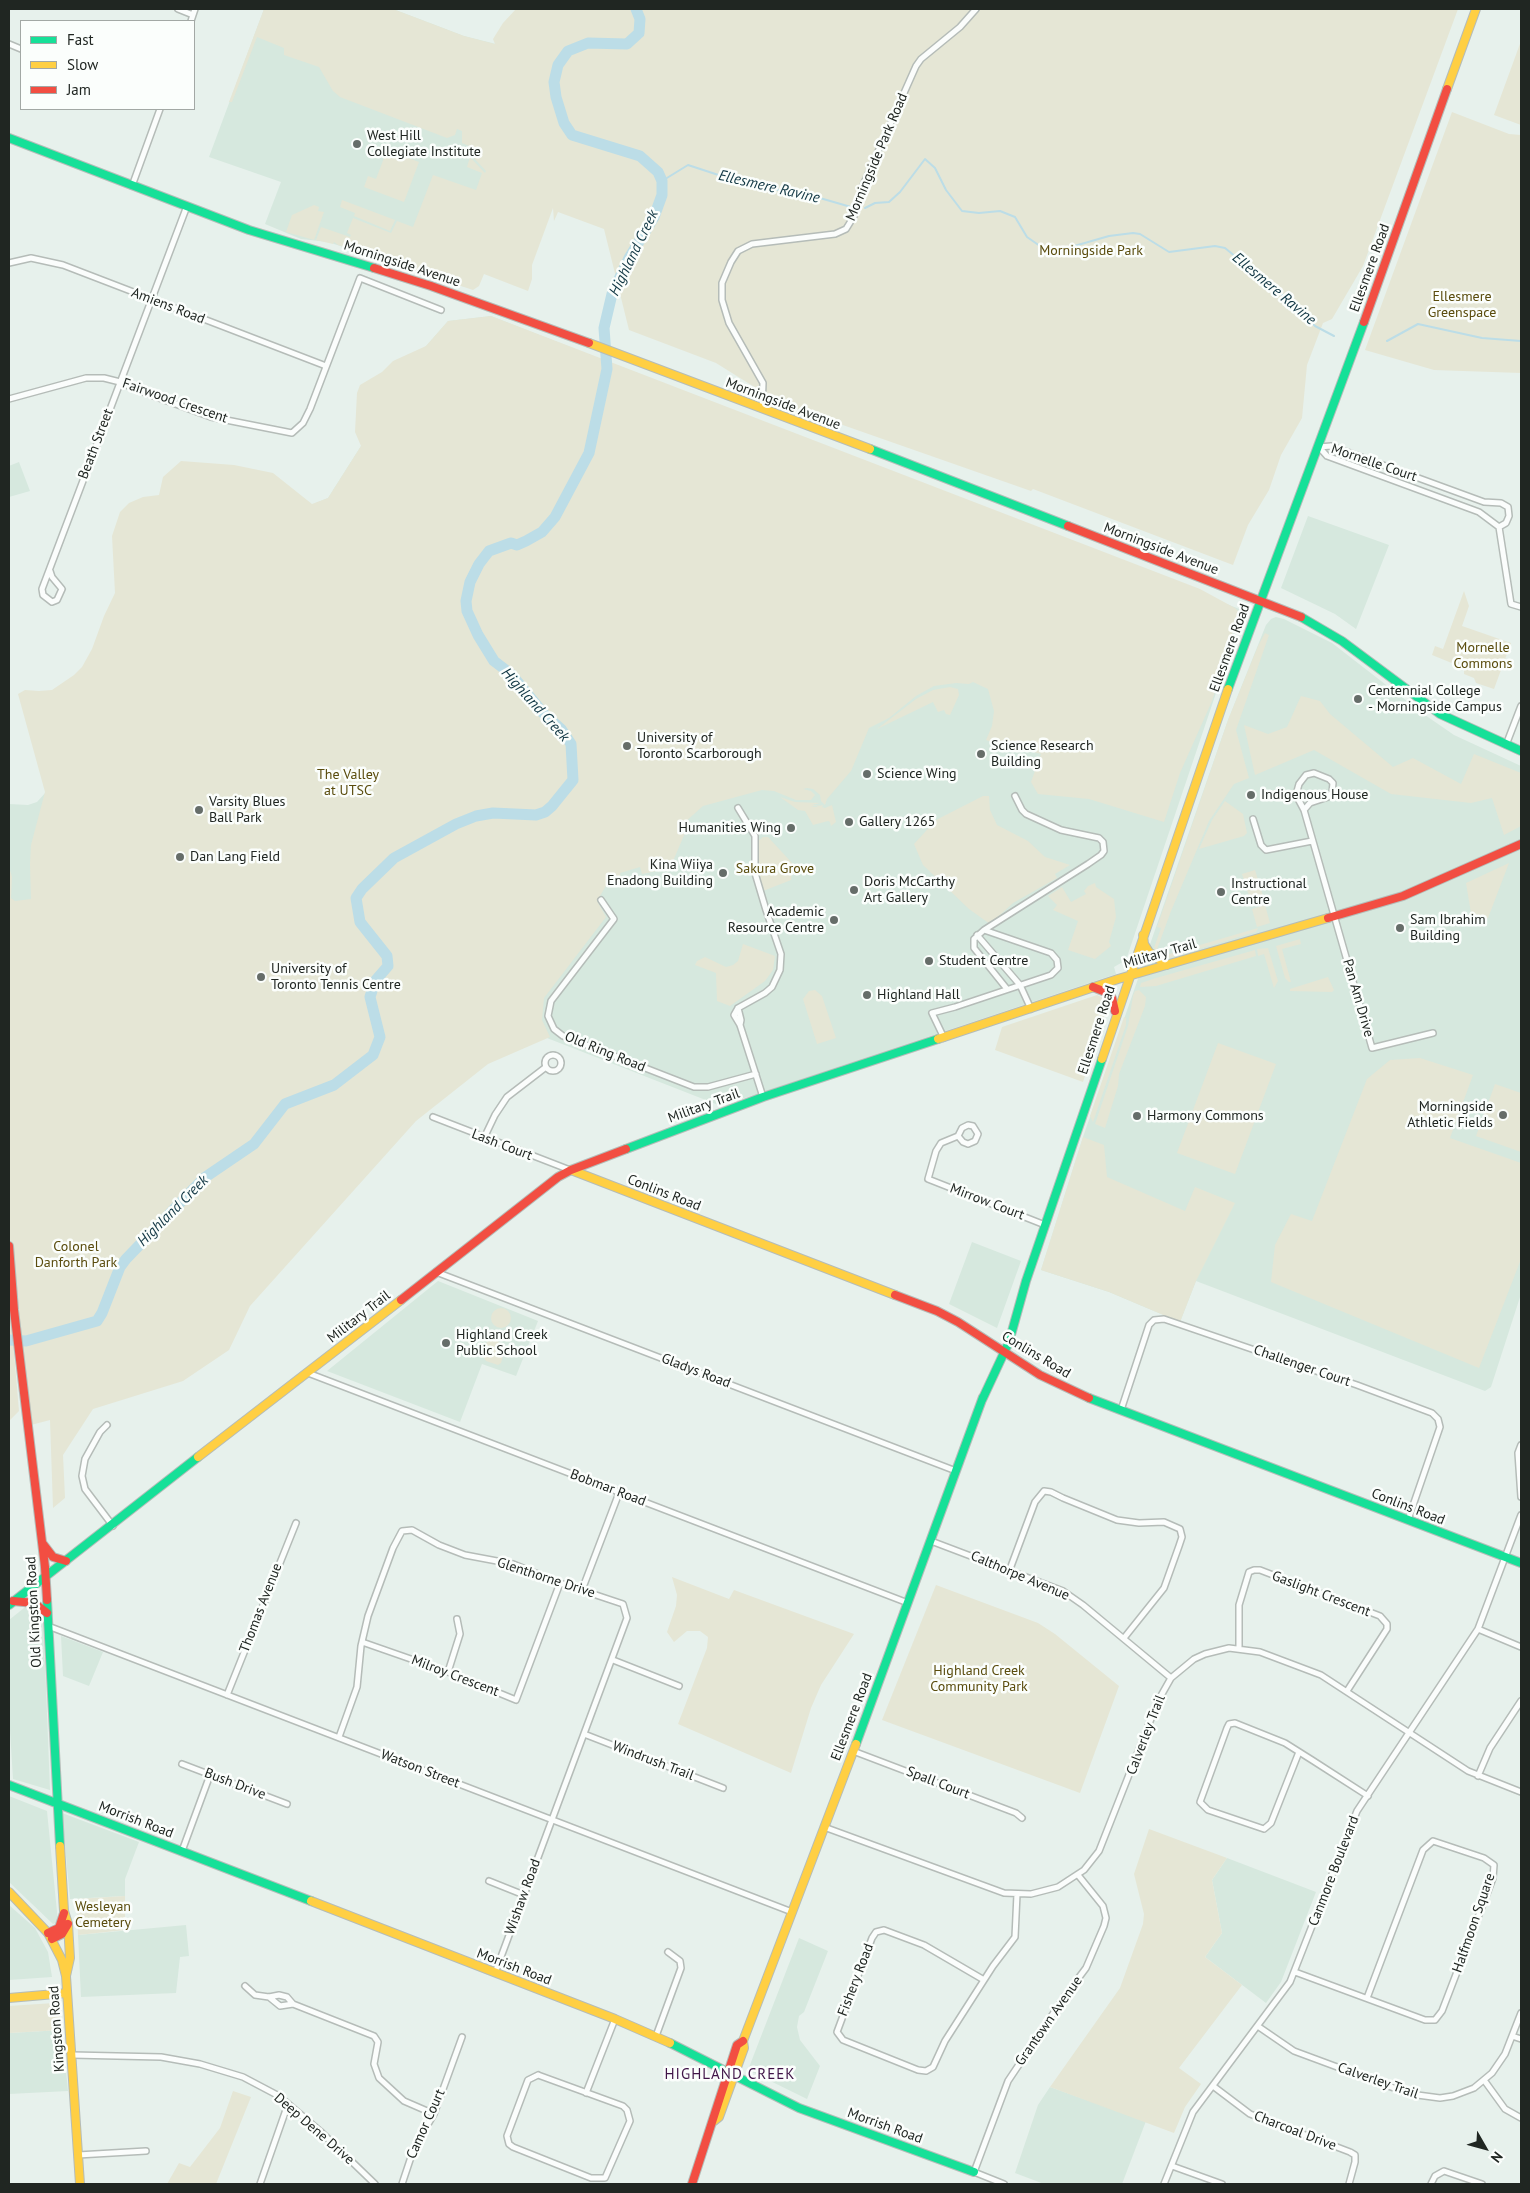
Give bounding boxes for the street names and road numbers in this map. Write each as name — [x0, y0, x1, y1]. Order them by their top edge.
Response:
street label: Morningside Park Road — [842, 91, 912, 223]
street label: Ellesmere Road — [1346, 222, 1394, 314]
street label: Morningside Avenue — [342, 237, 462, 291]
street label: Amiens Road — [129, 284, 207, 328]
street label: Morningside Avenue — [723, 374, 843, 434]
street label: Fairwood Crescent — [120, 375, 230, 427]
street label: Beath Street — [75, 406, 117, 482]
street label: Mornelle Court — [1329, 440, 1419, 486]
street label: Morningside Avenue — [1101, 519, 1221, 579]
street label: Ellesmere Road — [1206, 602, 1254, 694]
street label: Military Trail — [1122, 936, 1198, 972]
street label: Pan Am Drive — [1339, 957, 1377, 1039]
street label: Ellesmere Road — [1075, 983, 1119, 1077]
street label: Old Ring Road — [562, 1028, 648, 1076]
street label: Military Trail — [666, 1085, 742, 1127]
street label: Lash Court — [469, 1126, 535, 1164]
street label: Conlins Road — [625, 1171, 703, 1215]
street label: Mirrow Court — [947, 1180, 1027, 1224]
street label: Military Trail — [324, 1287, 394, 1347]
street label: Conlins Road — [998, 1328, 1074, 1382]
street label: Challenger Court — [1251, 1342, 1353, 1390]
street label: Gladys Road — [659, 1350, 733, 1392]
street label: Bobmar Road — [568, 1466, 648, 1510]
street label: Conlins Road — [1369, 1485, 1447, 1529]
street label: Calthorpe Avenue — [968, 1548, 1072, 1604]
street label: Glenthorne Drive — [495, 1554, 597, 1602]
street label: Old Kingston Road — [23, 1556, 45, 1668]
street label: Thomas Avenue — [236, 1561, 286, 1655]
street label: Gaslight Crescent — [1269, 1568, 1373, 1620]
street label: Milroy Crescent — [409, 1652, 501, 1700]
street label: Ellesmere Road — [828, 1671, 876, 1763]
street label: Calverley Trail — [1123, 1693, 1169, 1777]
street label: Windrush Trail — [610, 1738, 696, 1784]
street label: Watson Street — [378, 1746, 462, 1792]
street label: Spall Court — [904, 1763, 972, 1803]
street label: Bush Drive — [202, 1765, 268, 1803]
street label: Morrish Road — [96, 1798, 176, 1842]
street label: Canmore Boulevard — [1305, 1813, 1363, 1929]
street label: Wishaw Road — [502, 1857, 544, 1937]
street label: Halfmoon Square — [1449, 1871, 1499, 1975]
street label: Fishery Road — [834, 1941, 878, 2019]
street label: Morrish Road — [474, 1945, 554, 1989]
street label: Grantown Avenue — [1012, 1973, 1086, 2069]
street label: Kingston Road — [46, 1985, 68, 2073]
street label: Calverley Trail — [1335, 2059, 1421, 2103]
street label: Camor Court — [403, 2087, 449, 2161]
street label: Deep Dene Drive — [270, 2090, 358, 2168]
street label: Morrish Road — [845, 2105, 925, 2147]
street label: Charcoal Drive — [1251, 2108, 1339, 2154]

